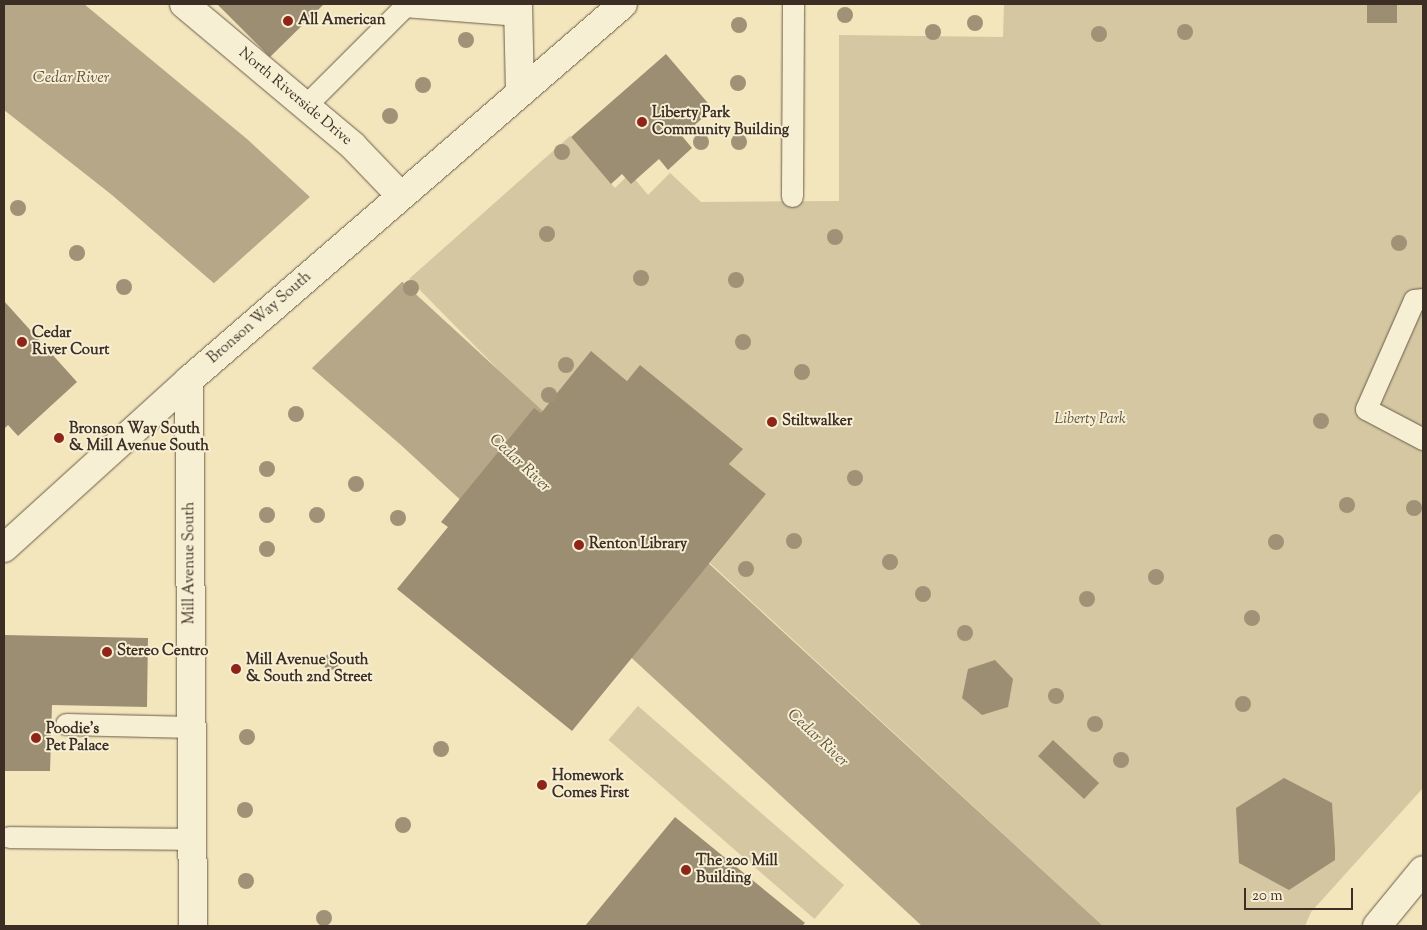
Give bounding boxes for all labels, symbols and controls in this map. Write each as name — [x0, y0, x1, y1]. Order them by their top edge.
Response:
place label: All American — [298, 12, 386, 30]
marker: All American — [282, 15, 294, 27]
street label: North Riverside Drive — [235, 44, 355, 150]
water label: Cedar River — [33, 69, 109, 89]
place label: Liberty Park Community Building — [652, 104, 789, 139]
marker: Liberty Park Community Building — [636, 116, 648, 128]
street label: Bronson Way South — [205, 268, 315, 368]
place label: Cedar River Court — [32, 324, 109, 359]
marker: Cedar River Court — [16, 336, 28, 348]
park label: Liberty Park — [1054, 411, 1126, 429]
place label: Stiltwalker — [782, 413, 852, 431]
marker: Stiltwalker — [766, 416, 778, 428]
place label: Bronson Way South & Mill Avenue South — [69, 420, 209, 455]
water label: Cedar River — [484, 431, 554, 497]
marker: Bronson Way South & Mill Avenue South — [53, 432, 65, 444]
street label: Mill Avenue South — [181, 502, 199, 624]
place label: Renton Library — [589, 536, 687, 554]
marker: Renton Library — [573, 539, 585, 551]
place label: Stereo Centro — [117, 643, 208, 661]
marker: Stereo Centro — [101, 646, 113, 658]
place label: Mill Avenue South & South 2nd Street — [246, 651, 372, 686]
marker: Mill Avenue South & South 2nd Street — [230, 663, 242, 675]
water label: Cedar River — [782, 706, 852, 772]
place label: Poodie's Pet Palace — [46, 720, 109, 755]
marker: Poodie's Pet Palace — [30, 732, 42, 744]
place label: Homework Comes First — [552, 767, 629, 802]
marker: Homework Comes First — [536, 779, 548, 791]
place label: The 200 Mill Building — [696, 852, 778, 887]
marker: The 200 Mill Building — [680, 864, 692, 876]
scale bar — [1247, 878, 1356, 910]
text: 20 m — [1252, 886, 1283, 907]

